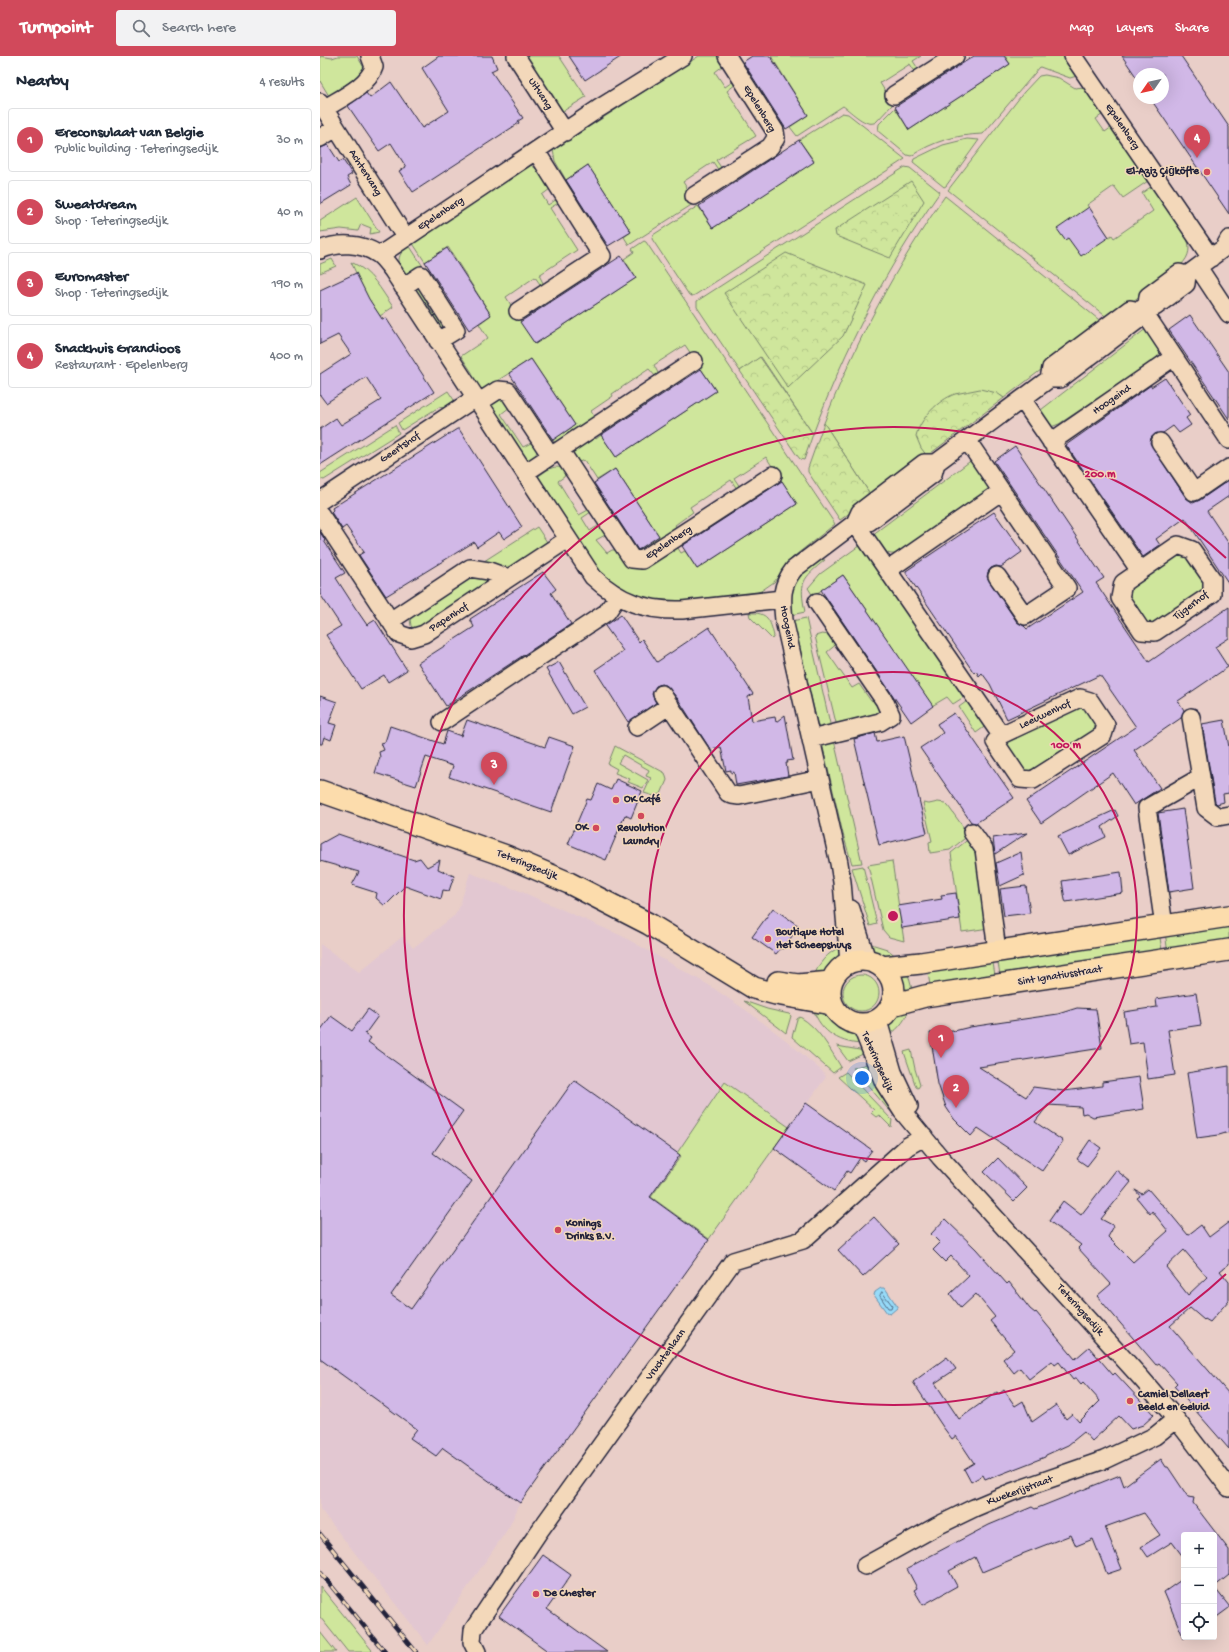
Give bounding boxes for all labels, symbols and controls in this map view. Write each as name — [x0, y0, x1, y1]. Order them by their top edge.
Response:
search box — [116, 10, 396, 46]
text: Turnpoint — [20, 17, 92, 40]
icon: search — [130, 17, 152, 39]
text: Search here — [162, 19, 236, 37]
text: Map — [1070, 20, 1094, 37]
text: Layers — [1116, 20, 1153, 37]
text: Share — [1175, 20, 1209, 37]
north arrow — [1133, 68, 1169, 104]
text: Nearby — [16, 72, 69, 92]
text: 4 results — [260, 75, 304, 90]
street label: Uitvang — [525, 76, 555, 112]
street label: Epelenberg — [740, 83, 778, 135]
street label: Epelenberg — [1102, 102, 1142, 152]
text: Ereconsulaat van Belgie — [55, 124, 203, 142]
pin: 4 — [1184, 125, 1210, 158]
text: 1 — [27, 133, 33, 148]
text: 30 m — [277, 133, 303, 148]
text: Public building · Teteringsedijk — [55, 142, 217, 157]
street label: Achtervang — [346, 147, 384, 199]
place label: El-Aziz Çiğköfte — [1125, 165, 1200, 178]
marker: El-Aziz Çiğköfte — [1202, 167, 1212, 177]
street label: Epelenberg — [416, 195, 466, 233]
text: Sweatdream — [55, 196, 137, 214]
text: 2 — [27, 205, 33, 220]
text: 40 m — [277, 205, 303, 220]
text: Shop · Teteringsedijk — [55, 214, 168, 229]
text: Euromaster — [55, 268, 128, 286]
text: 3 — [27, 277, 33, 292]
text: 190 m — [272, 277, 303, 292]
text: Shop · Teteringsedijk — [55, 286, 168, 301]
text: Snackhuis Grandioos — [55, 340, 180, 358]
text: 4 — [27, 349, 33, 364]
text: 400 m — [270, 349, 303, 364]
text: Restaurant · Epelenberg — [55, 358, 188, 373]
street label: Hoogeind — [1091, 382, 1135, 417]
street label: Geertshof — [377, 429, 424, 466]
text: 200 m — [1085, 468, 1116, 482]
street label: Epelenberg — [644, 524, 694, 562]
street label: Tijgerhof — [1170, 587, 1212, 624]
street label: Papenhof — [426, 599, 472, 635]
street label: Hoogeind — [777, 604, 797, 651]
street label: Leeuwenhof — [1017, 696, 1074, 732]
text: 100 m — [1050, 739, 1081, 753]
pin: 3 — [481, 752, 507, 785]
place label: OK Café — [624, 793, 662, 806]
marker: OK Café — [611, 795, 621, 805]
marker: Revolution Laundry — [636, 811, 646, 821]
place label: OK — [575, 822, 590, 834]
place label: Revolution Laundry — [616, 822, 665, 848]
marker: OK — [591, 823, 601, 833]
street label: Teteringsedijk — [494, 847, 560, 883]
centre of rings — [886, 909, 900, 923]
place label: Boutique Hotel Het Scheepshuys — [775, 926, 852, 952]
marker: Boutique Hotel Het Scheepshuys — [763, 934, 773, 944]
street label: Sint Ignatiusstraat — [1017, 963, 1105, 989]
pin: 1 — [928, 1025, 954, 1058]
street label: Teteringsedijk — [858, 1029, 896, 1095]
your location — [852, 1068, 872, 1088]
pin: 2 — [943, 1075, 969, 1108]
place label: Konings Drinks B.V. — [565, 1218, 615, 1243]
marker: Konings Drinks B.V. — [553, 1225, 563, 1235]
street label: Teteringsedijk — [1053, 1281, 1107, 1339]
street label: Vruchtenlaan — [643, 1327, 689, 1384]
place label: Camiel Dellaert Beeld en Geluid — [1137, 1388, 1211, 1414]
marker: Camiel Dellaert Beeld en Geluid — [1125, 1396, 1135, 1406]
street label: Kwekerijstraat — [985, 1473, 1056, 1509]
map controls — [1181, 1532, 1217, 1640]
button: + — [1181, 1532, 1217, 1568]
button: − — [1181, 1568, 1217, 1604]
place label: De Chester — [543, 1587, 596, 1600]
marker: De Chester — [531, 1589, 541, 1599]
button: locate — [1181, 1604, 1217, 1640]

